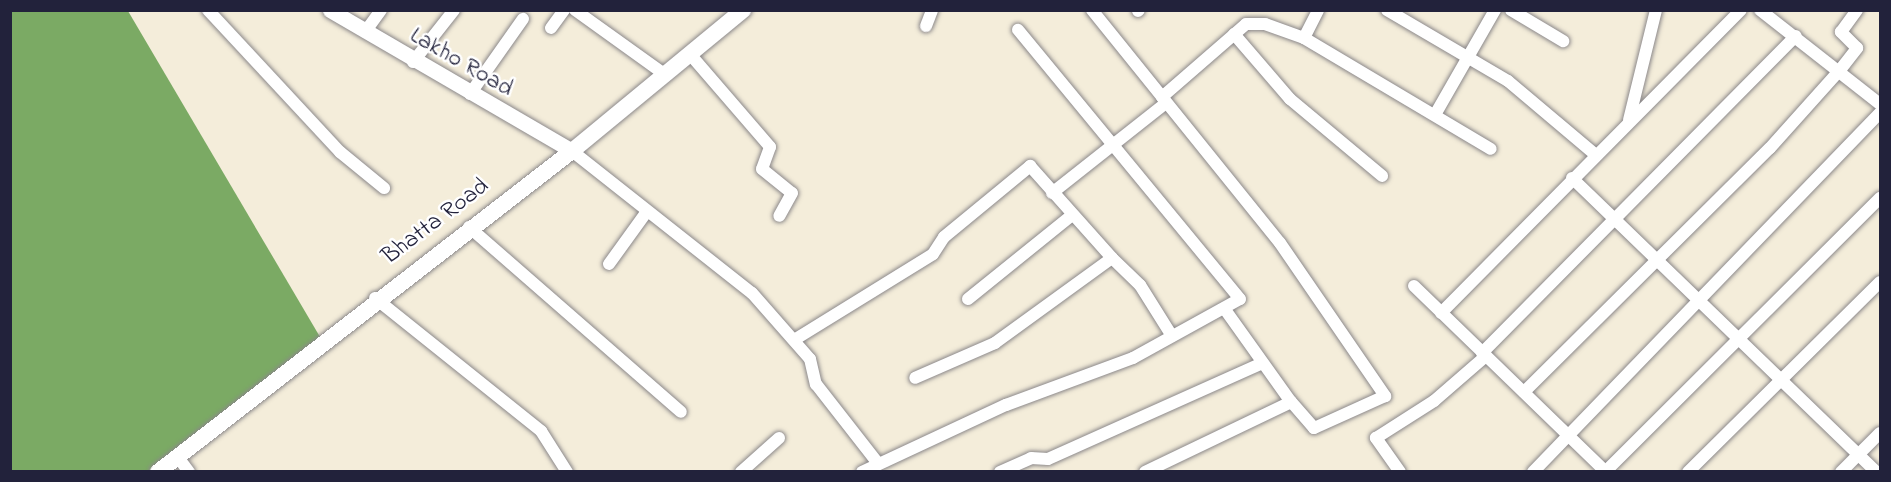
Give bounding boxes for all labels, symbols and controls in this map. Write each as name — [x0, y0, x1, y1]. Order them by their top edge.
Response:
street label: Lakho Road — [404, 22, 518, 104]
street label: Bhatta Road — [377, 172, 495, 272]

